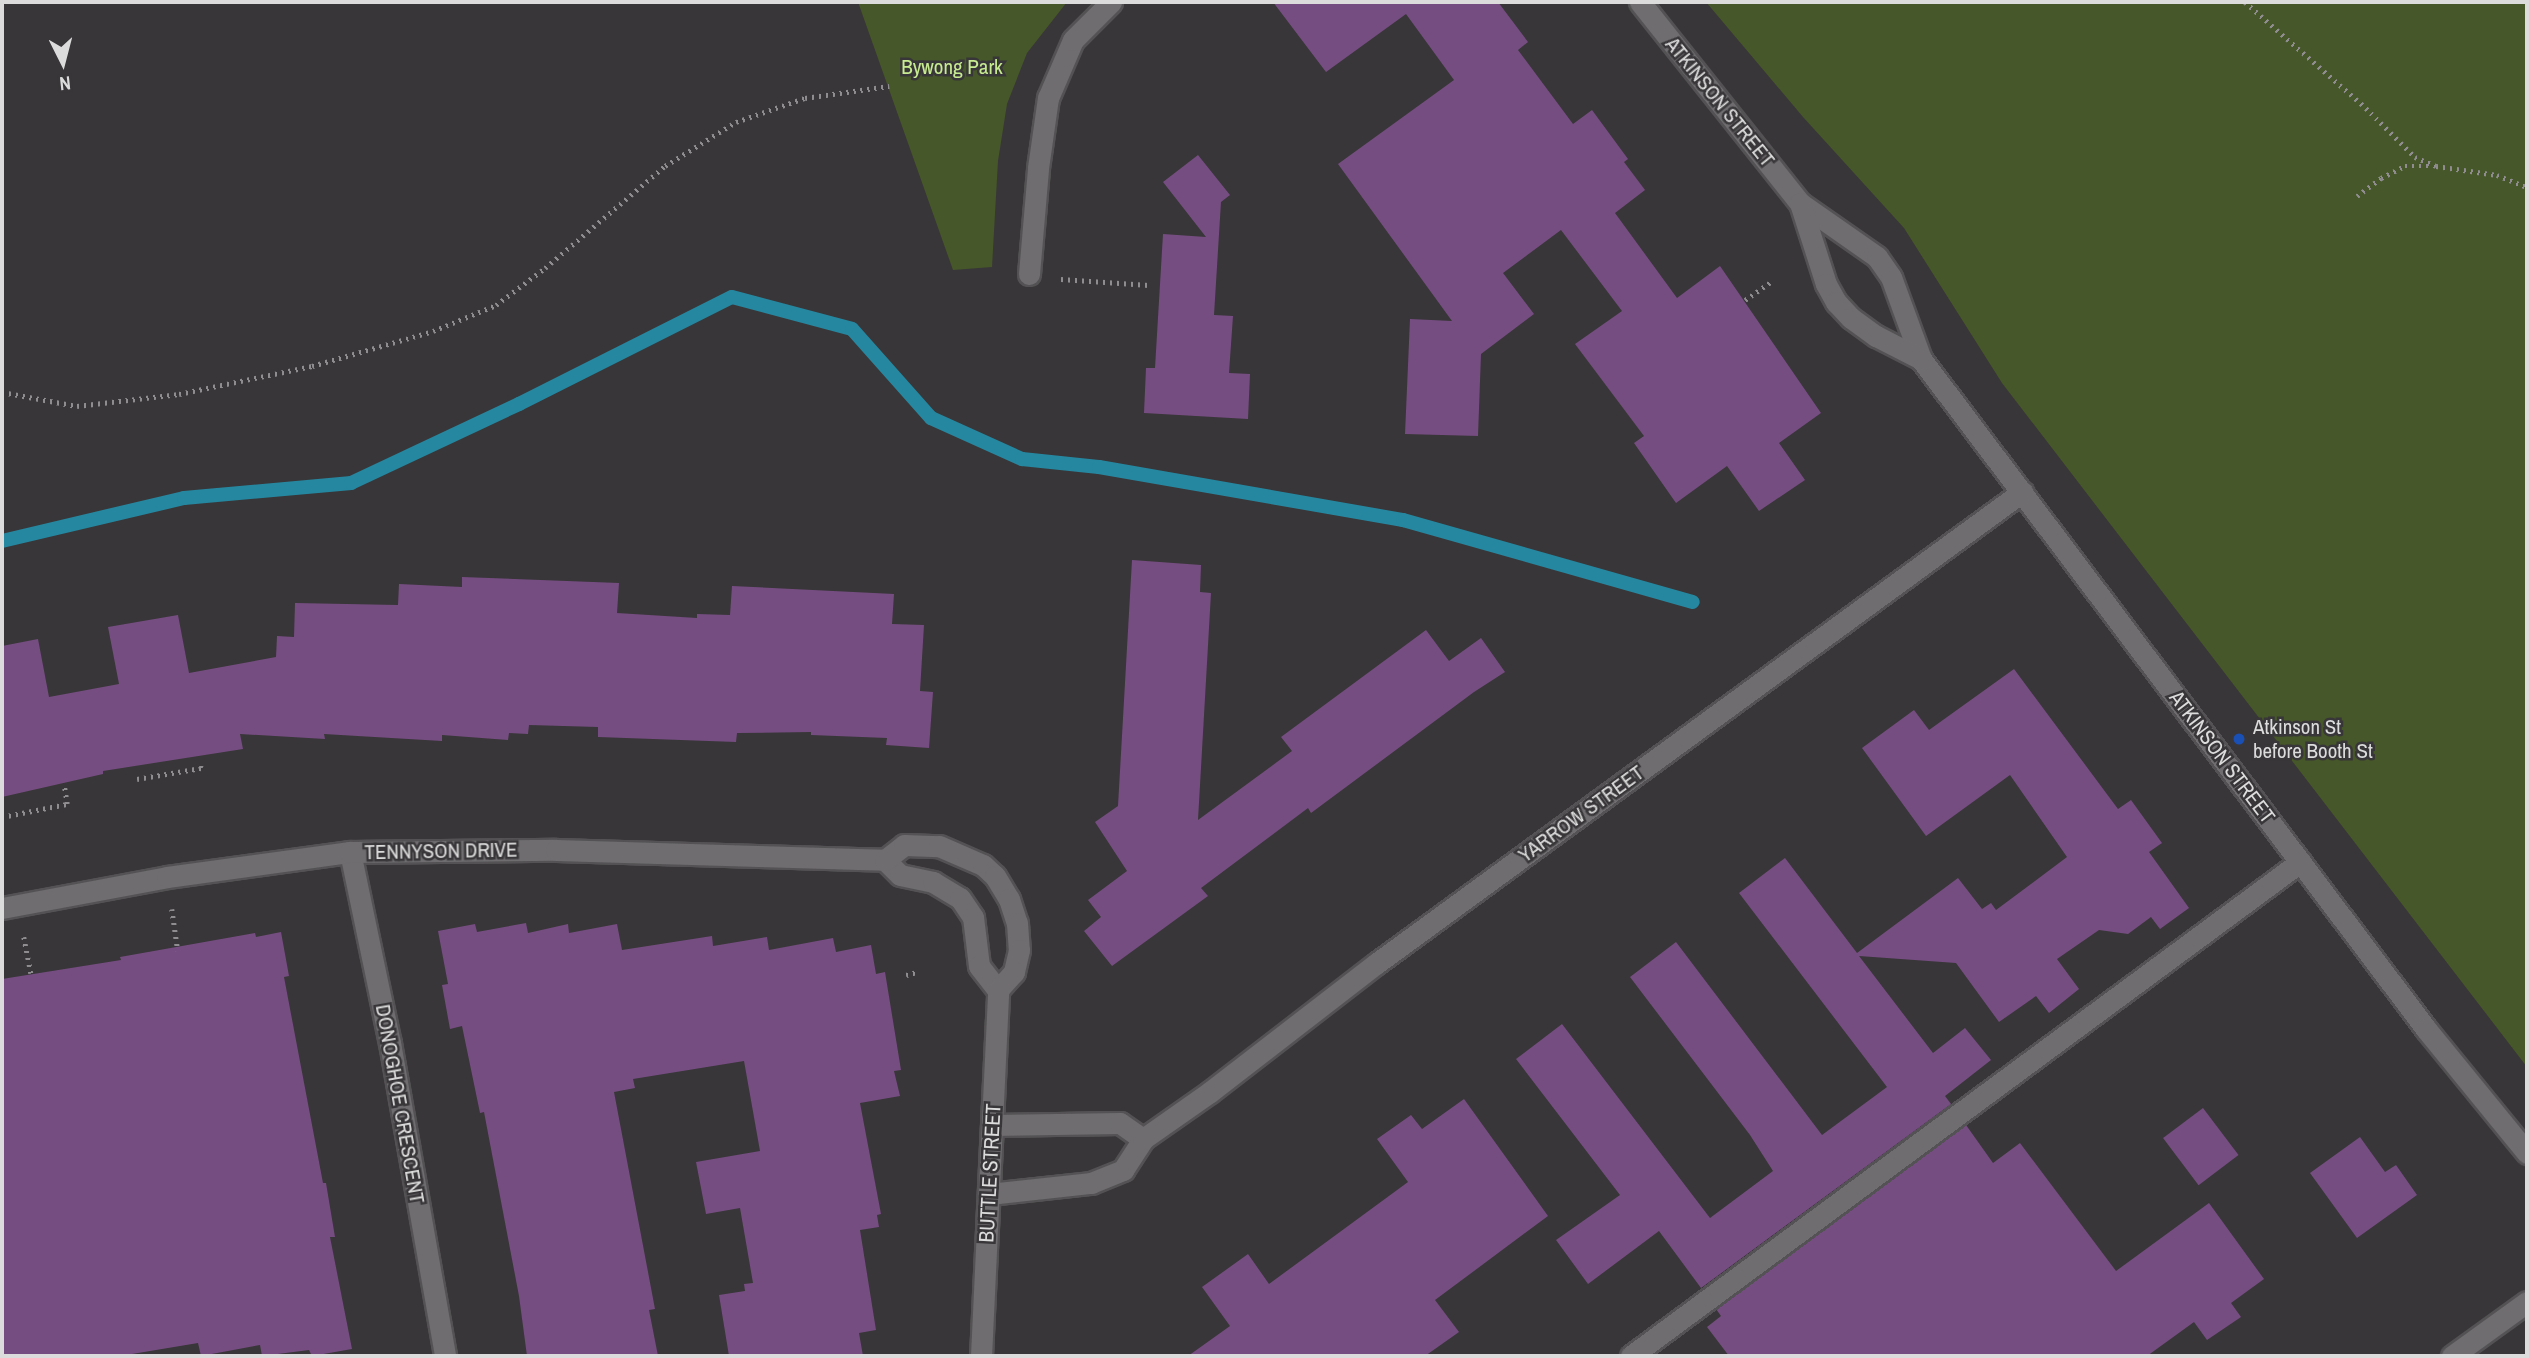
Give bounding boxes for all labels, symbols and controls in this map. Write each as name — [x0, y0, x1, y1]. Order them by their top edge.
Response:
north arrow — [28, 28, 98, 98]
street label: ATKINSON STREET — [1660, 32, 1780, 172]
park label: Bywong Park — [901, 54, 1003, 80]
text: N — [58, 70, 72, 97]
street label: ATKINSON STREET — [2164, 686, 2280, 828]
place label: Atkinson St before Booth St — [2253, 714, 2373, 764]
marker: Atkinson St before Booth St — [2231, 731, 2247, 747]
street label: YARROW STREET — [1513, 760, 1649, 868]
street label: TENNYSON DRIVE — [364, 837, 518, 865]
street label: DONOGHOE CRESCENT — [370, 1002, 430, 1206]
street label: BUTTLE STREET — [974, 1103, 1006, 1243]

